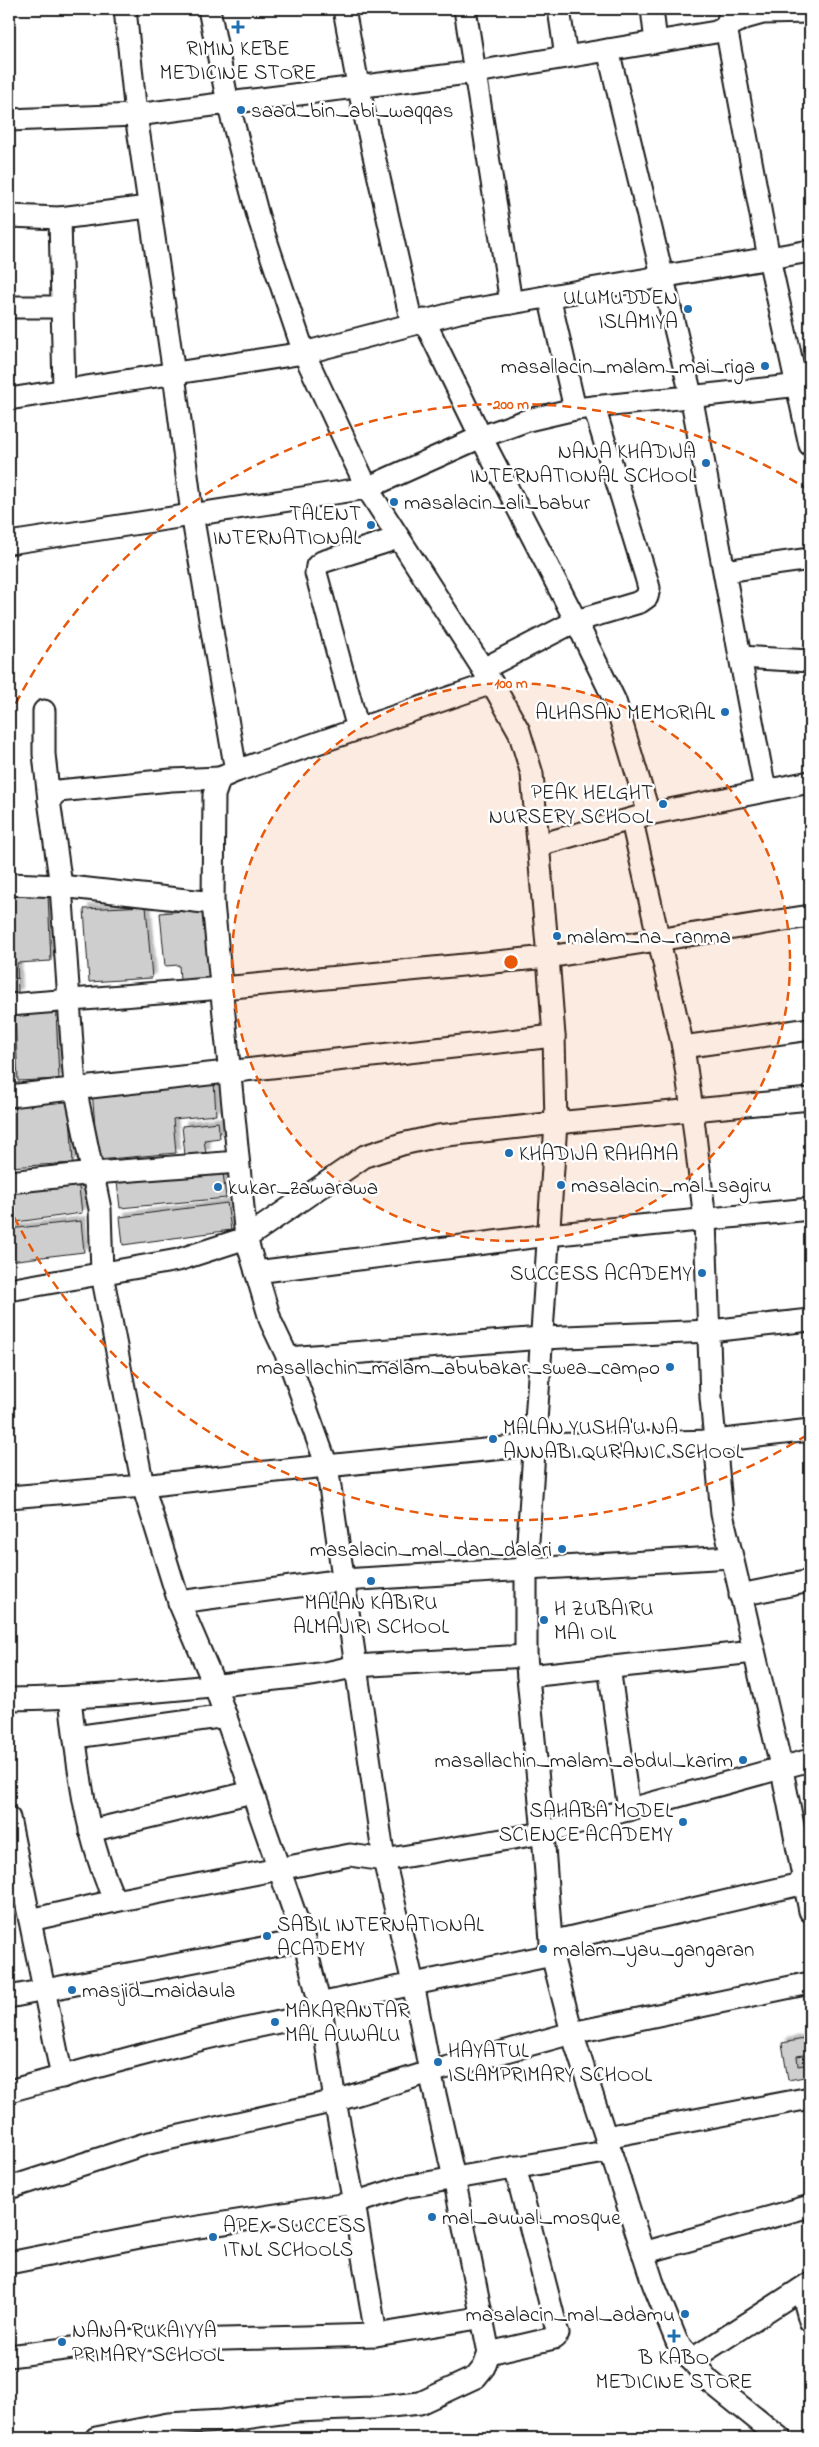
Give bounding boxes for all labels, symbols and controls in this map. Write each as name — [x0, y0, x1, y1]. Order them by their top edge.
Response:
marker: RIMIN KEBE MEDICINE STORE — [232, 21, 244, 33]
place label: RIMIN KEBE MEDICINE STORE — [160, 35, 316, 89]
place label: saad_bin_abi_waqqas — [251, 97, 454, 127]
marker: saad_bin_abi_waqqas — [235, 104, 247, 116]
place label: ULUMUDDEN ISLAMIYA — [563, 284, 678, 338]
marker: ULUMUDDEN ISLAMIYA — [682, 303, 694, 315]
place label: masallacin_malam_mai_riga — [501, 353, 755, 385]
marker: masallacin_malam_mai_riga — [759, 360, 771, 372]
text: 200 m — [492, 394, 529, 416]
place label: NANA KHADIJA INTERNATIONAL SCHOOL — [470, 438, 696, 492]
marker: NANA KHADIJA INTERNATIONAL SCHOOL — [700, 457, 712, 469]
place label: masalacin_ali_babur — [404, 489, 591, 519]
marker: masalacin_ali_babur — [388, 496, 400, 508]
place label: TALENT INTERNATIONAL — [213, 500, 361, 554]
marker: TALENT INTERNATIONAL — [365, 519, 377, 531]
text: 100 m — [494, 673, 528, 695]
place label: ALHASAN MEMORIAL — [535, 699, 715, 729]
marker: ALHASAN MEMORIAL — [719, 706, 731, 718]
place label: PEAK HELGHT NURSERY SCHOOL — [489, 779, 653, 833]
marker: PEAK HELGHT NURSERY SCHOOL — [657, 798, 669, 810]
place label: malam_na_ranma — [567, 923, 731, 953]
marker: malam_na_ranma — [551, 930, 563, 942]
centre of rings — [502, 953, 520, 971]
place label: KHADIJA RAHAMA — [519, 1140, 678, 1170]
marker: KHADIJA RAHAMA — [503, 1147, 515, 1159]
place label: masalacin_mal_sagiru — [571, 1172, 771, 1204]
place label: kukar_zawarawa — [228, 1174, 378, 1204]
marker: masalacin_mal_sagiru — [555, 1179, 567, 1191]
marker: kukar_zawarawa — [212, 1181, 224, 1193]
place label: SUCCESS ACADEMY — [510, 1260, 692, 1290]
marker: SUCCESS ACADEMY — [696, 1267, 708, 1279]
place label: masallachin_malam_abubakar_swea_campo — [256, 1354, 660, 1384]
marker: masallachin_malam_abubakar_swea_campo — [664, 1361, 676, 1373]
place label: MALAN YUSHA'U NA ANNABI QUR'ANIC SCHOOL — [503, 1414, 744, 1468]
marker: MALAN YUSHA'U NA ANNABI QUR'ANIC SCHOOL — [487, 1433, 499, 1445]
place label: masalacin_mal_dan_dalari — [310, 1536, 552, 1566]
marker: masalacin_mal_dan_dalari — [556, 1543, 568, 1555]
marker: MALAN KABIRU ALMAJIRI SCHOOL — [365, 1575, 377, 1587]
place label: MALAN KABIRU ALMAJIRI SCHOOL — [293, 1589, 449, 1643]
place label: H ZUBAIRU MAI OIL — [554, 1595, 654, 1649]
marker: H ZUBAIRU MAI OIL — [538, 1614, 550, 1626]
place label: masallachin_malam_abdul_karim — [435, 1747, 733, 1777]
marker: masallachin_malam_abdul_karim — [737, 1754, 749, 1766]
place label: SAHABA MODEL SCIENCE ACADEMY — [499, 1797, 673, 1851]
marker: SAHABA MODEL SCIENCE ACADEMY — [677, 1816, 689, 1828]
place label: SABIL INTERNATIONAL ACADEMY — [277, 1911, 484, 1965]
marker: SABIL INTERNATIONAL ACADEMY — [261, 1930, 273, 1942]
place label: malam_yau_gangaran — [553, 1936, 754, 1968]
marker: malam_yau_gangaran — [537, 1943, 549, 1955]
place label: masjid_maidaula — [82, 1977, 235, 2007]
marker: masjid_maidaula — [66, 1984, 78, 1996]
place label: MAKARANTAR MAL AUWALU — [285, 1997, 409, 2051]
marker: MAKARANTAR MAL AUWALU — [269, 2016, 281, 2028]
place label: HAYATUL ISLAMPRIMARY SCHOOL — [448, 2037, 652, 2091]
marker: HAYATUL ISLAMPRIMARY SCHOOL — [432, 2056, 444, 2068]
place label: mal_auwal_mosque — [442, 2204, 621, 2234]
marker: mal_auwal_mosque — [426, 2211, 438, 2223]
place label: APEX SUCCESS ITNL SCHOOLS — [223, 2212, 366, 2266]
marker: APEX SUCCESS ITNL SCHOOLS — [207, 2231, 219, 2243]
place label: masalacin_mal_adamu — [466, 2301, 675, 2331]
marker: masalacin_mal_adamu — [679, 2308, 691, 2320]
place label: NANA RUKAIYYA PRIMARY SCHOOL — [72, 2317, 224, 2371]
marker: B KABO MEDICINE STORE — [668, 2330, 680, 2342]
marker: NANA RUKAIYYA PRIMARY SCHOOL — [56, 2336, 68, 2348]
place label: B KABO MEDICINE STORE — [596, 2344, 752, 2398]

